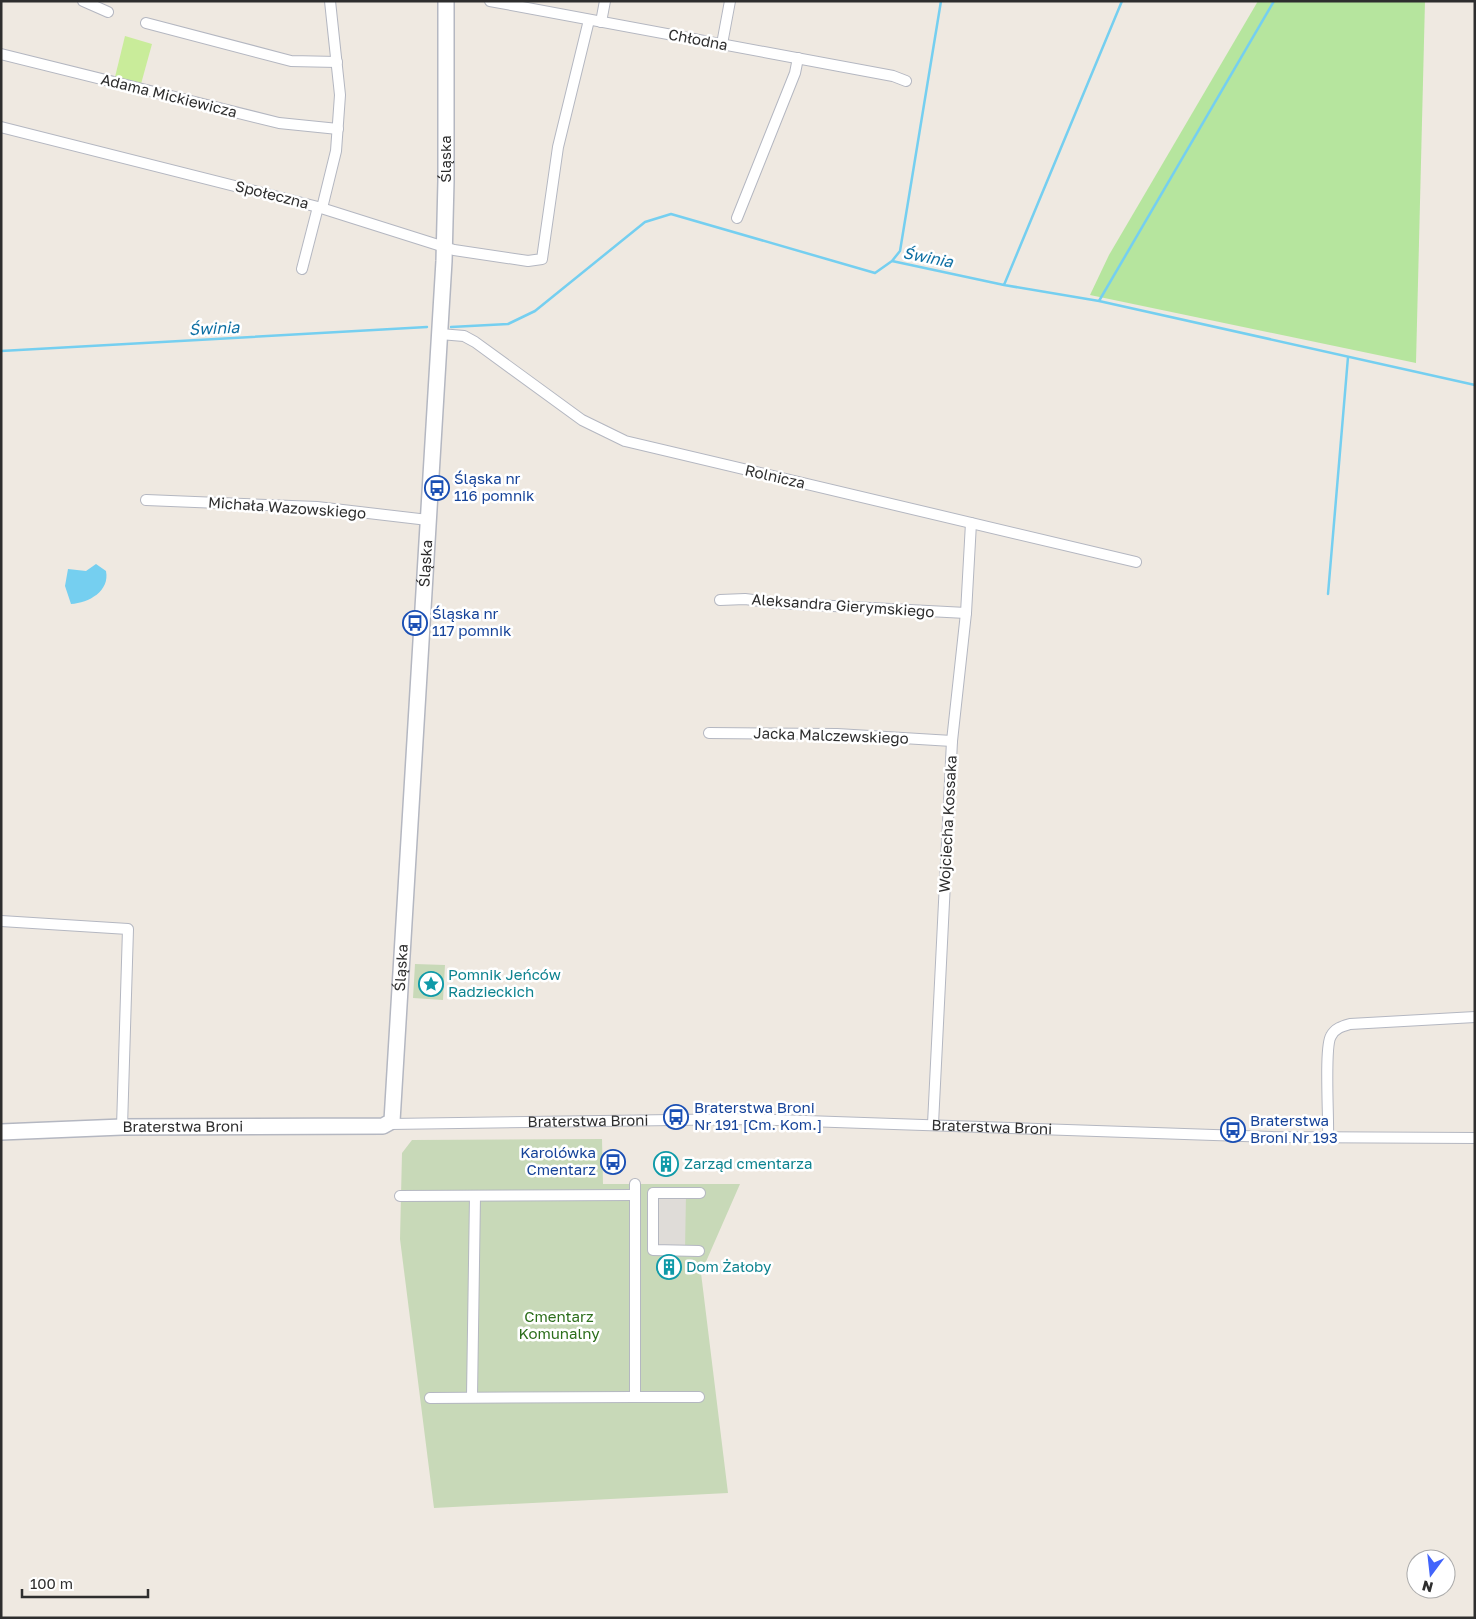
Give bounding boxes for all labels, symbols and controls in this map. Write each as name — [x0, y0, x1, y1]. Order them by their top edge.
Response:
street label: Chłodna — [667, 24, 730, 54]
street label: Adama Mickiewicza — [99, 69, 239, 121]
street label: Śląska — [436, 135, 454, 183]
street label: Społeczna — [234, 176, 311, 212]
water label: Świnia — [901, 242, 956, 272]
water label: Świnia — [188, 317, 241, 339]
street label: Rolnicza — [743, 460, 807, 492]
place label: Śląska nr 116 pomnik — [454, 469, 535, 504]
bus stop icon: Śląska nr 116 pomnik — [424, 475, 450, 501]
street label: Michała Wazowskiego — [207, 492, 367, 522]
street label: Śląska — [414, 539, 435, 588]
street label: Aleksandra Gierymskiego — [751, 590, 935, 620]
place label: Śląska nr 117 pomnik — [432, 604, 512, 639]
bus stop icon: Śląska nr 117 pomnik — [402, 610, 428, 636]
street label: Jacka Malczewskiego — [753, 723, 909, 747]
street label: Wojciecha Kossaka — [934, 755, 960, 893]
street label: Śląska — [390, 943, 411, 992]
place label: Pomnik Jeńców Radzieckich — [448, 965, 561, 1000]
place icon: Pomnik Jeńców Radzieckich — [418, 971, 444, 997]
place label: Braterstwa Broni Nr 191 [Cm. Kom.] — [694, 1098, 822, 1133]
bus stop icon: Braterstwa Broni Nr 191 [Cm. Kom.] — [663, 1104, 689, 1130]
street label: Braterstwa Broni — [527, 1110, 649, 1130]
place label: Braterstwa Broni Nr 193 — [1250, 1111, 1338, 1146]
street label: Braterstwa Broni — [931, 1115, 1053, 1137]
street label: Braterstwa Broni — [122, 1117, 243, 1135]
bus stop icon: Braterstwa Broni Nr 193 — [1220, 1117, 1246, 1143]
place label: Karolówka Cmentarz — [520, 1143, 596, 1178]
bus stop icon: Karolówka Cmentarz — [600, 1149, 626, 1175]
building icon: Zarząd cmentarza — [653, 1151, 679, 1177]
place label: Zarząd cmentarza — [684, 1154, 812, 1172]
building icon: Dom Żałoby — [656, 1254, 682, 1280]
place label: Dom Żałoby — [686, 1257, 772, 1275]
park label: Cmentarz Komunalny — [518, 1307, 600, 1342]
north arrow — [1406, 1549, 1456, 1599]
scale bar — [22, 1566, 149, 1598]
text: 100 m — [30, 1574, 73, 1592]
text: N — [1420, 1577, 1435, 1597]

